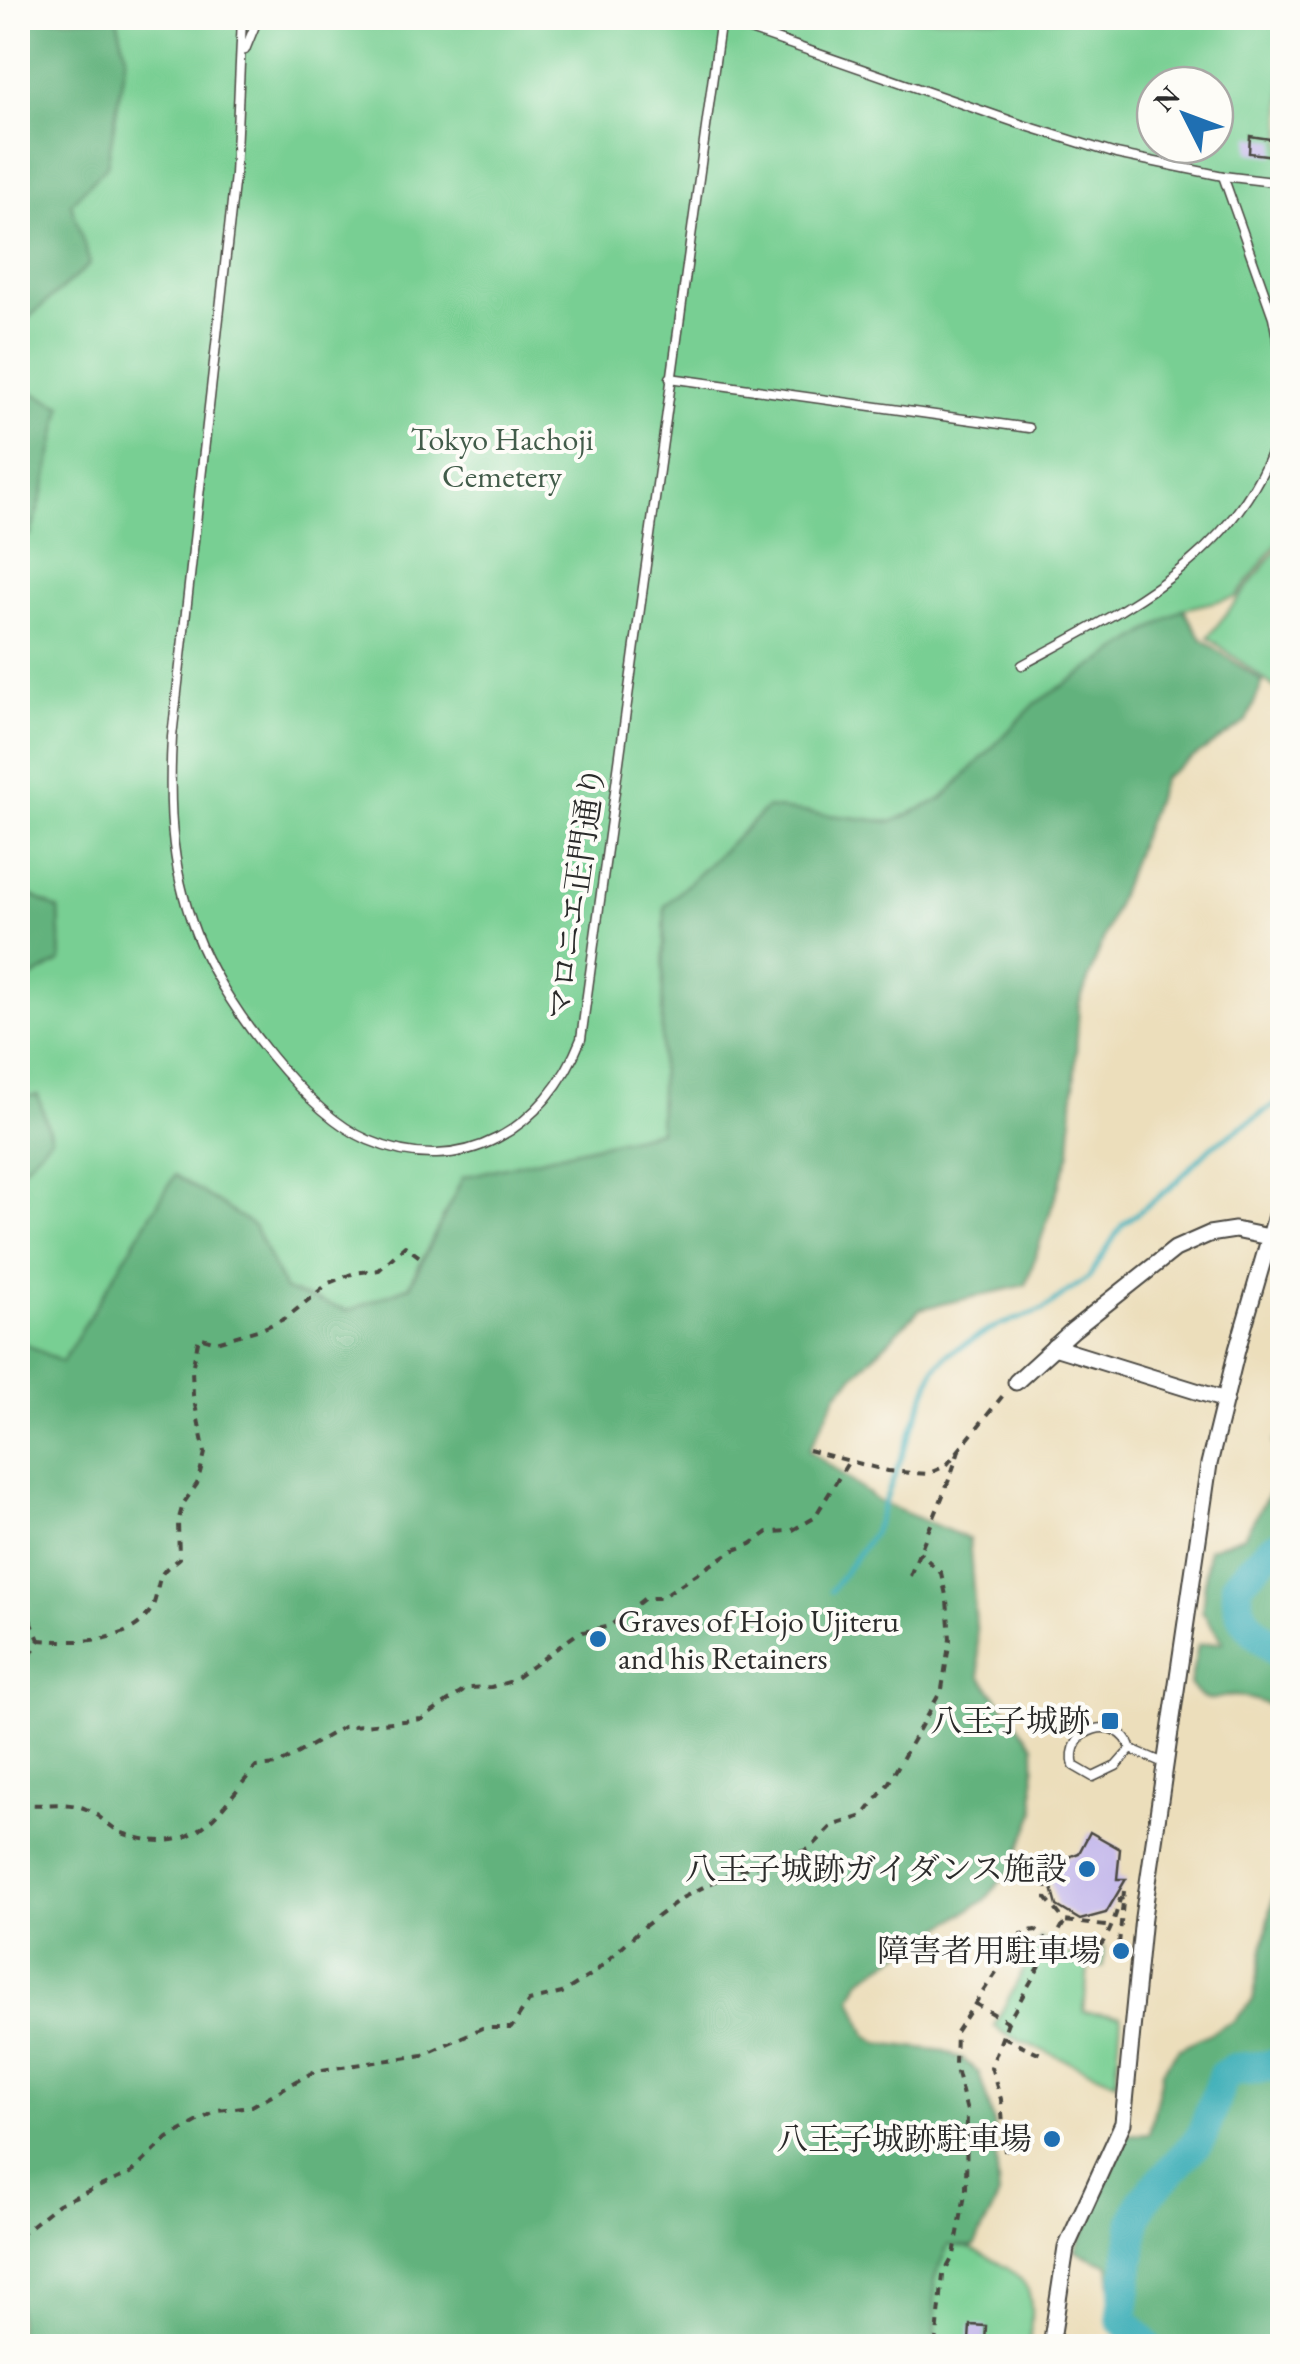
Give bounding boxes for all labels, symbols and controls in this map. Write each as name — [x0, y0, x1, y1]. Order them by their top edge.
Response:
north arrow — [1135, 65, 1235, 165]
text: N — [1145, 78, 1188, 119]
park label: Tokyo Hachoji Cemetery — [410, 418, 594, 497]
street label: マロニエ正門通り — [537, 763, 615, 1023]
place label: Graves of Hojo Ujiteru and his Retainers — [618, 1600, 899, 1679]
marker: Graves of Hojo Ujiteru and his Retainers — [587, 1628, 609, 1650]
place label: 八王子城跡 — [930, 1700, 1090, 1742]
marker: 八王子城跡 — [1099, 1710, 1121, 1732]
place label: 八王子城跡ガイダンス施設 — [685, 1848, 1067, 1890]
marker: 八王子城跡ガイダンス施設 — [1076, 1858, 1098, 1880]
place label: 障害者用駐車場 — [877, 1930, 1101, 1972]
marker: 障害者用駐車場 — [1110, 1940, 1132, 1962]
place label: 八王子城跡駐車場 — [776, 2118, 1032, 2160]
marker: 八王子城跡駐車場 — [1041, 2128, 1063, 2150]

